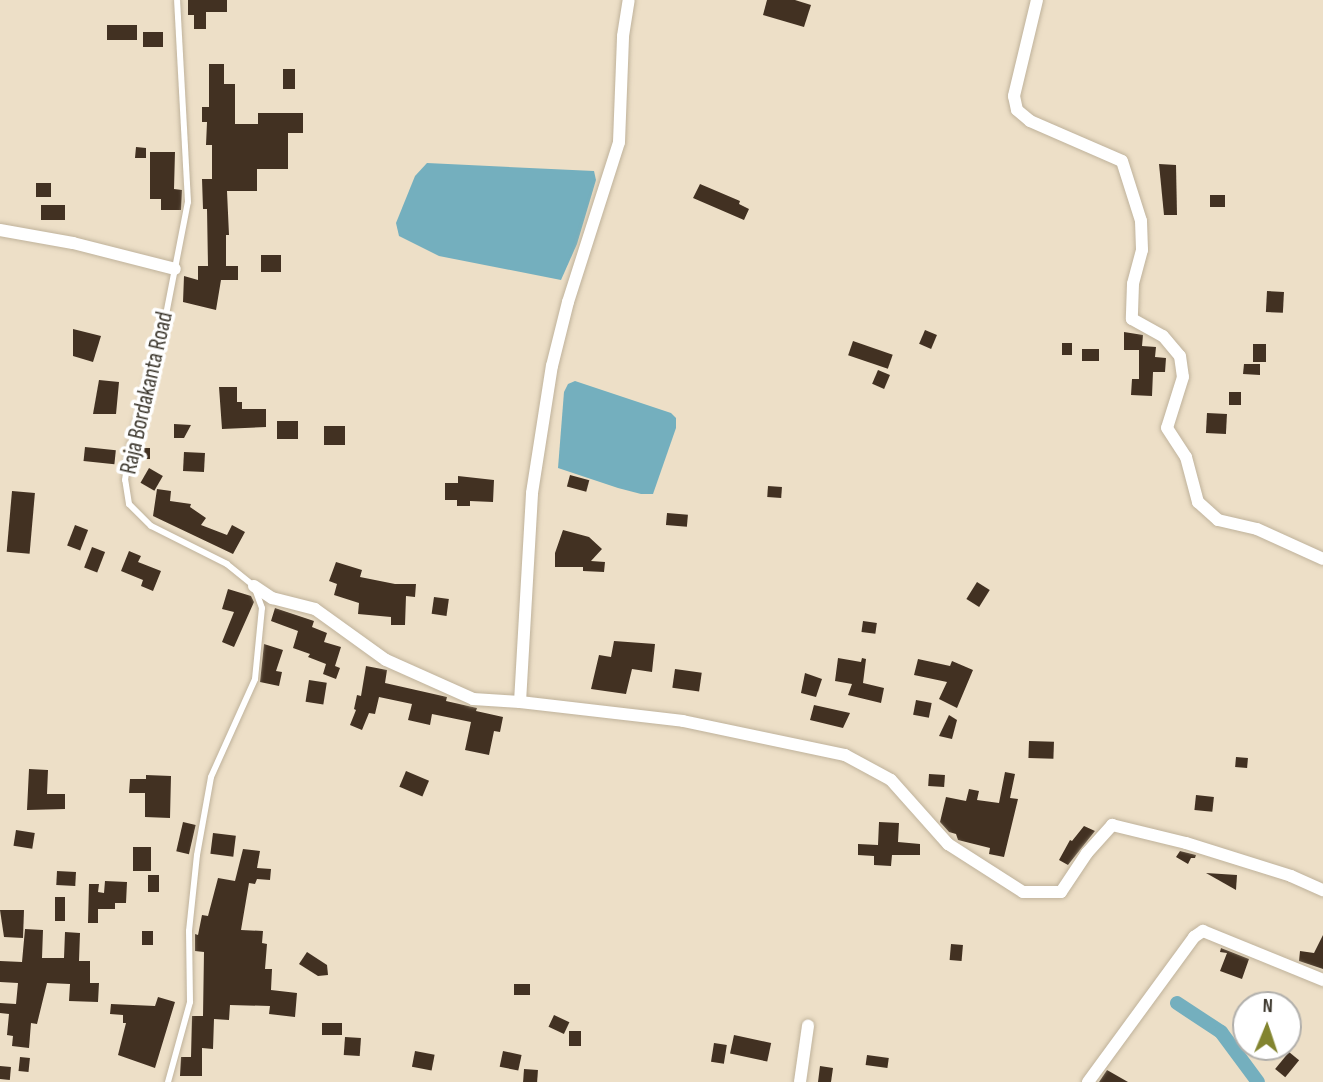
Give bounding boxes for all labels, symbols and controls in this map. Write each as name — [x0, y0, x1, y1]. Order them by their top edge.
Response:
street label: Raja Bordakanta Road — [115, 309, 179, 477]
north arrow — [1232, 991, 1302, 1061]
text: N — [1262, 995, 1273, 1018]

